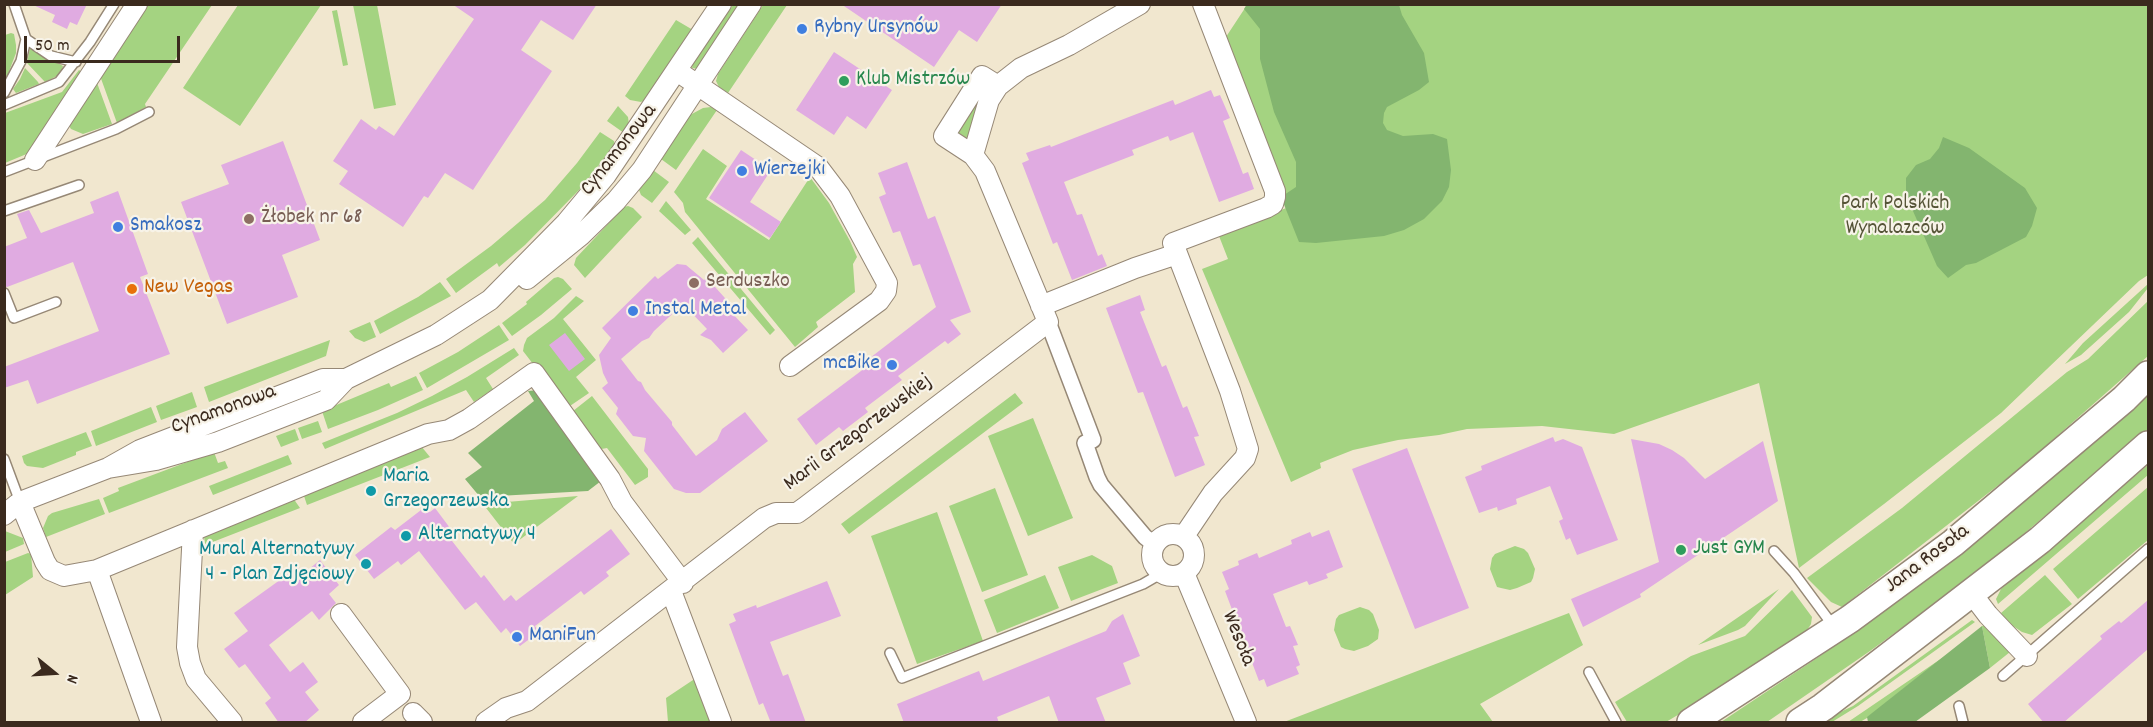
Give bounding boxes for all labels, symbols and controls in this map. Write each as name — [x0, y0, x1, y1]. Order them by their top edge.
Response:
place label: Rybny Ursynów — [814, 16, 938, 42]
marker: Rybny Ursynów — [795, 22, 809, 36]
scale bar — [27, 24, 183, 62]
text: 50 m — [35, 34, 70, 59]
place label: Klub Mistrzów — [856, 68, 970, 94]
marker: Klub Mistrzów — [837, 74, 851, 88]
street label: Cynamonowa — [576, 100, 664, 202]
place label: Wierzejki — [754, 158, 825, 184]
marker: Wierzejki — [735, 164, 749, 178]
park label: Park Polskich Wynalazców — [1841, 192, 1949, 243]
place label: Żłobek nr 68 — [261, 206, 362, 232]
marker: Żłobek nr 68 — [242, 212, 256, 226]
place label: Smakosz — [130, 214, 202, 240]
marker: Smakosz — [111, 220, 125, 234]
place label: Serduszko — [706, 270, 790, 296]
place label: New Vegas — [144, 276, 233, 302]
marker: Serduszko — [687, 276, 701, 290]
marker: New Vegas — [125, 282, 139, 296]
place label: Instal Metal — [645, 298, 746, 324]
marker: Instal Metal — [626, 304, 640, 318]
place label: mcBike — [823, 352, 880, 378]
marker: mcBike — [885, 358, 899, 372]
street label: Marii Grzegorzewskiej — [779, 369, 939, 499]
street label: Cynamonowa — [168, 380, 280, 442]
place label: Maria Grzegorzewska — [383, 465, 509, 516]
marker: Maria Grzegorzewska — [364, 484, 378, 498]
street label: Jana Rosoła — [1880, 520, 1976, 600]
place label: Alternatywy 4 — [418, 523, 536, 549]
marker: Alternatywy 4 — [399, 529, 413, 543]
place label: Just GYM — [1693, 537, 1765, 563]
place label: Mural Alternatywy 4 - Plan Zdjęciowy — [199, 538, 354, 590]
marker: Just GYM — [1674, 543, 1688, 557]
marker: Mural Alternatywy 4 - Plan Zdjęciowy — [359, 557, 373, 571]
street label: Wesoła — [1214, 608, 1260, 670]
place label: ManiFun — [529, 624, 596, 650]
marker: ManiFun — [510, 630, 524, 644]
north arrow — [24, 643, 84, 703]
text: N — [59, 671, 84, 686]

